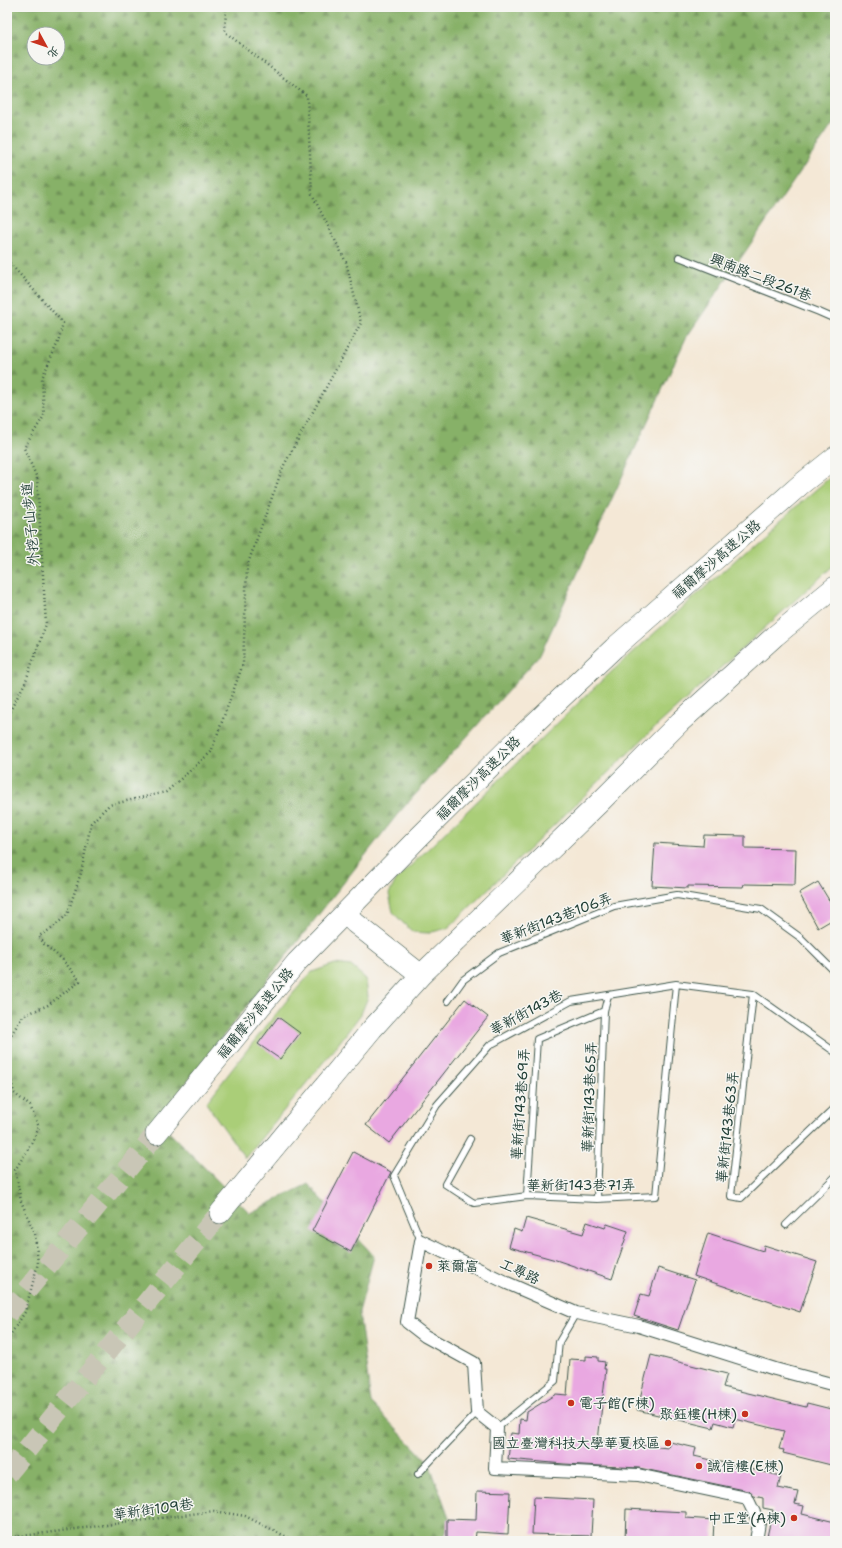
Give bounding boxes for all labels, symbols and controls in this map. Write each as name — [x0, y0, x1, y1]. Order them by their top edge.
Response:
north arrow — [26, 26, 66, 66]
text: 北 — [44, 43, 63, 61]
street label: 興南路二段261巷 — [707, 249, 815, 305]
street label: 外挖子山步道 — [17, 481, 43, 567]
street label: 福爾摩沙高速公路 — [668, 515, 764, 603]
street label: 福爾摩沙高速公路 — [432, 732, 524, 824]
street label: 華新街143巷106弄 — [497, 888, 615, 948]
street label: 福爾摩沙高速公路 — [213, 964, 297, 1062]
street label: 華新街143巷 — [487, 985, 566, 1039]
street label: 華新街143巷65弄 — [578, 1041, 600, 1153]
street label: 華新街143巷69弄 — [507, 1047, 533, 1161]
street label: 華新街143巷63弄 — [712, 1070, 742, 1184]
street label: 華新街143巷71弄 — [527, 1176, 635, 1194]
street label: 工專路 — [497, 1254, 543, 1288]
place label: 萊爾富 — [437, 1257, 479, 1275]
marker: 萊爾富 — [424, 1261, 434, 1271]
place label: 電子館(F棟) — [579, 1394, 655, 1412]
marker: 電子館(F棟) — [566, 1398, 576, 1408]
place label: 聚鈺樓(H棟) — [659, 1405, 737, 1423]
marker: 聚鈺樓(H棟) — [740, 1409, 750, 1419]
place label: 國立臺灣科技大學華夏校區 — [492, 1434, 660, 1452]
marker: 國立臺灣科技大學華夏校區 — [663, 1438, 673, 1448]
place label: 誠信樓(E棟) — [707, 1457, 784, 1475]
marker: 誠信樓(E棟) — [694, 1461, 704, 1471]
street label: 華新街109巷 — [112, 1494, 195, 1524]
place label: 中正堂(A棟) — [708, 1509, 786, 1527]
marker: 中正堂(A棟) — [789, 1513, 799, 1523]

